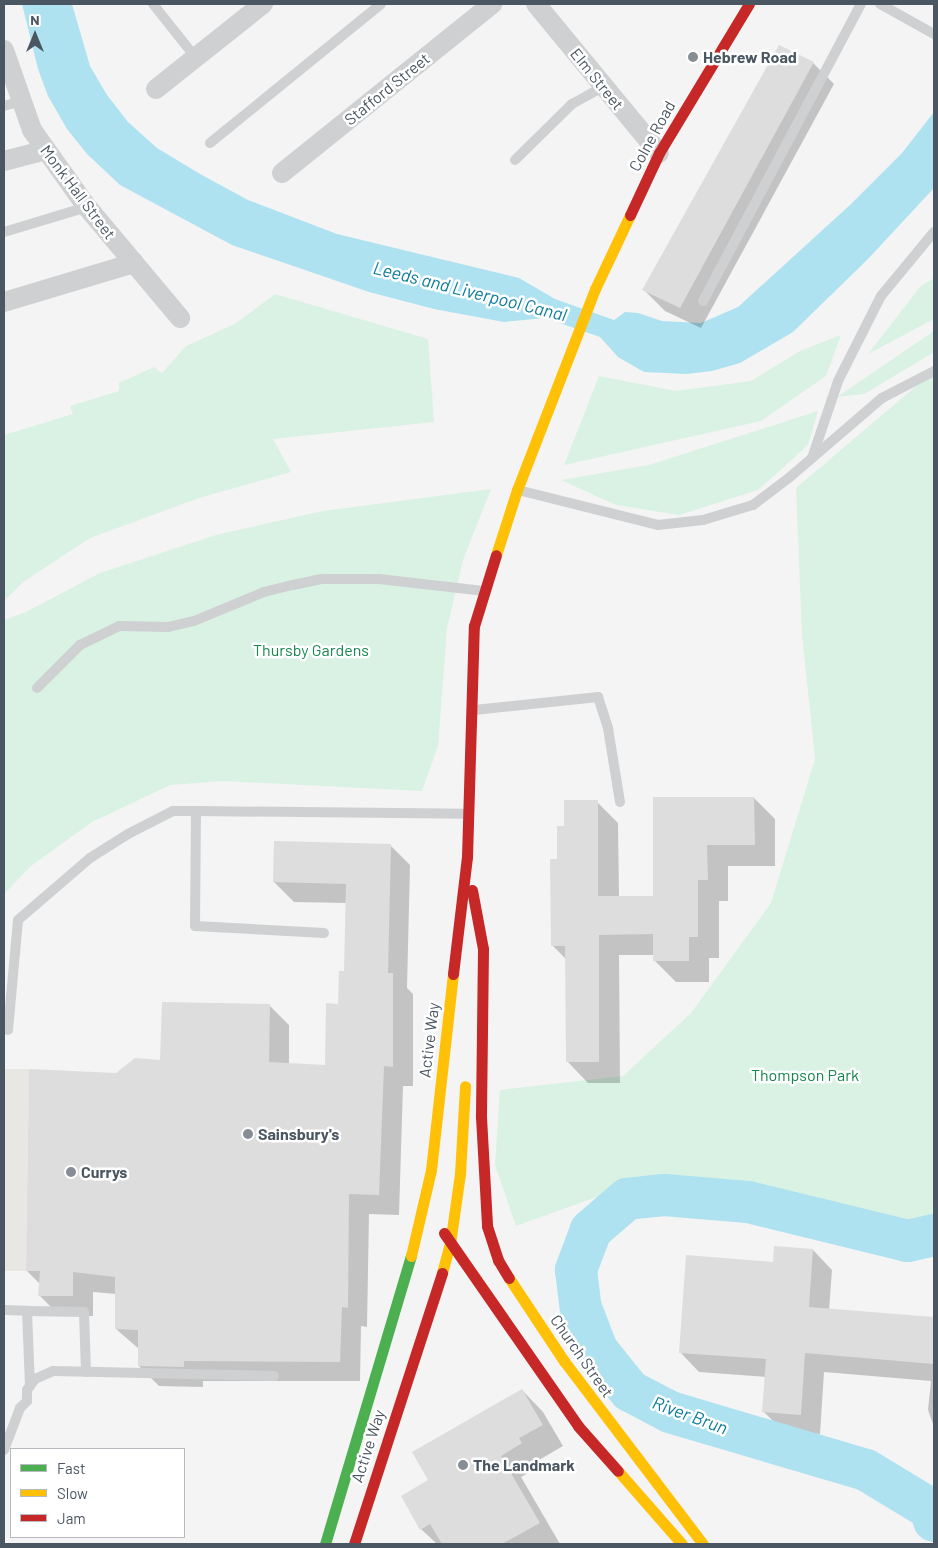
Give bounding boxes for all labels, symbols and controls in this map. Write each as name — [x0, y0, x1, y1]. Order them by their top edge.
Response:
north arrow — [10, 10, 60, 60]
text: N — [30, 11, 40, 28]
street label: Elm Street — [566, 44, 628, 114]
place label: Hebrew Road — [703, 47, 797, 67]
street label: Stafford Street — [341, 49, 433, 129]
marker: Hebrew Road — [687, 51, 699, 63]
street label: Colne Road — [625, 97, 679, 175]
street label: Monk Hall Street — [36, 141, 120, 243]
water label: Leeds and Liverpool Canal — [371, 256, 569, 326]
park label: Thursby Gardens — [253, 640, 369, 660]
street label: Active Way — [415, 1001, 443, 1079]
park label: Thompson Park — [751, 1065, 859, 1085]
place label: Sainsbury's — [258, 1124, 339, 1144]
marker: Sainsbury's — [242, 1128, 254, 1140]
place label: Currys — [81, 1162, 127, 1182]
marker: Currys — [65, 1166, 77, 1178]
street label: Church Street — [546, 1311, 618, 1401]
water label: River Brun — [649, 1391, 731, 1439]
street label: Active Way — [347, 1407, 389, 1485]
legend — [10, 1448, 185, 1538]
place label: The Landmark — [473, 1455, 575, 1475]
text: Fast — [57, 1459, 85, 1477]
marker: The Landmark — [457, 1459, 469, 1471]
text: Slow — [57, 1484, 88, 1502]
text: Jam — [57, 1509, 86, 1527]

